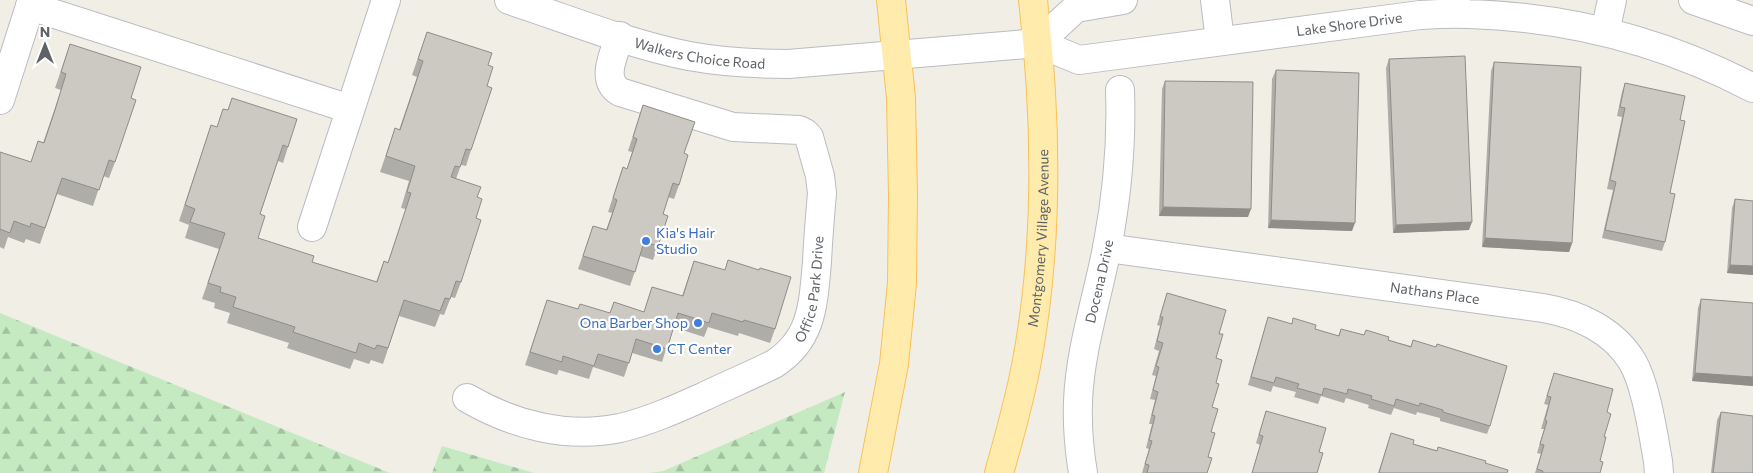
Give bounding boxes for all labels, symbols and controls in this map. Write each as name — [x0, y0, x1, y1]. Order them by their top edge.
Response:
street label: Lake Shore Drive — [1295, 8, 1403, 39]
north arrow — [20, 20, 70, 70]
text: N — [40, 23, 50, 40]
street label: Walkers Choice Road — [632, 34, 766, 72]
street label: Montgomery Village Avenue — [1024, 149, 1051, 328]
place label: Kia's Hair Studio — [656, 224, 716, 257]
marker: Kia's Hair Studio — [640, 235, 652, 247]
street label: Office Park Drive — [791, 235, 826, 345]
street label: Docena Drive — [1081, 238, 1116, 325]
street label: Nathans Place — [1389, 278, 1481, 307]
place label: Ona Barber Shop — [580, 314, 688, 331]
marker: Ona Barber Shop — [692, 317, 704, 329]
place label: CT Center — [667, 340, 732, 357]
marker: CT Center — [651, 343, 663, 355]

